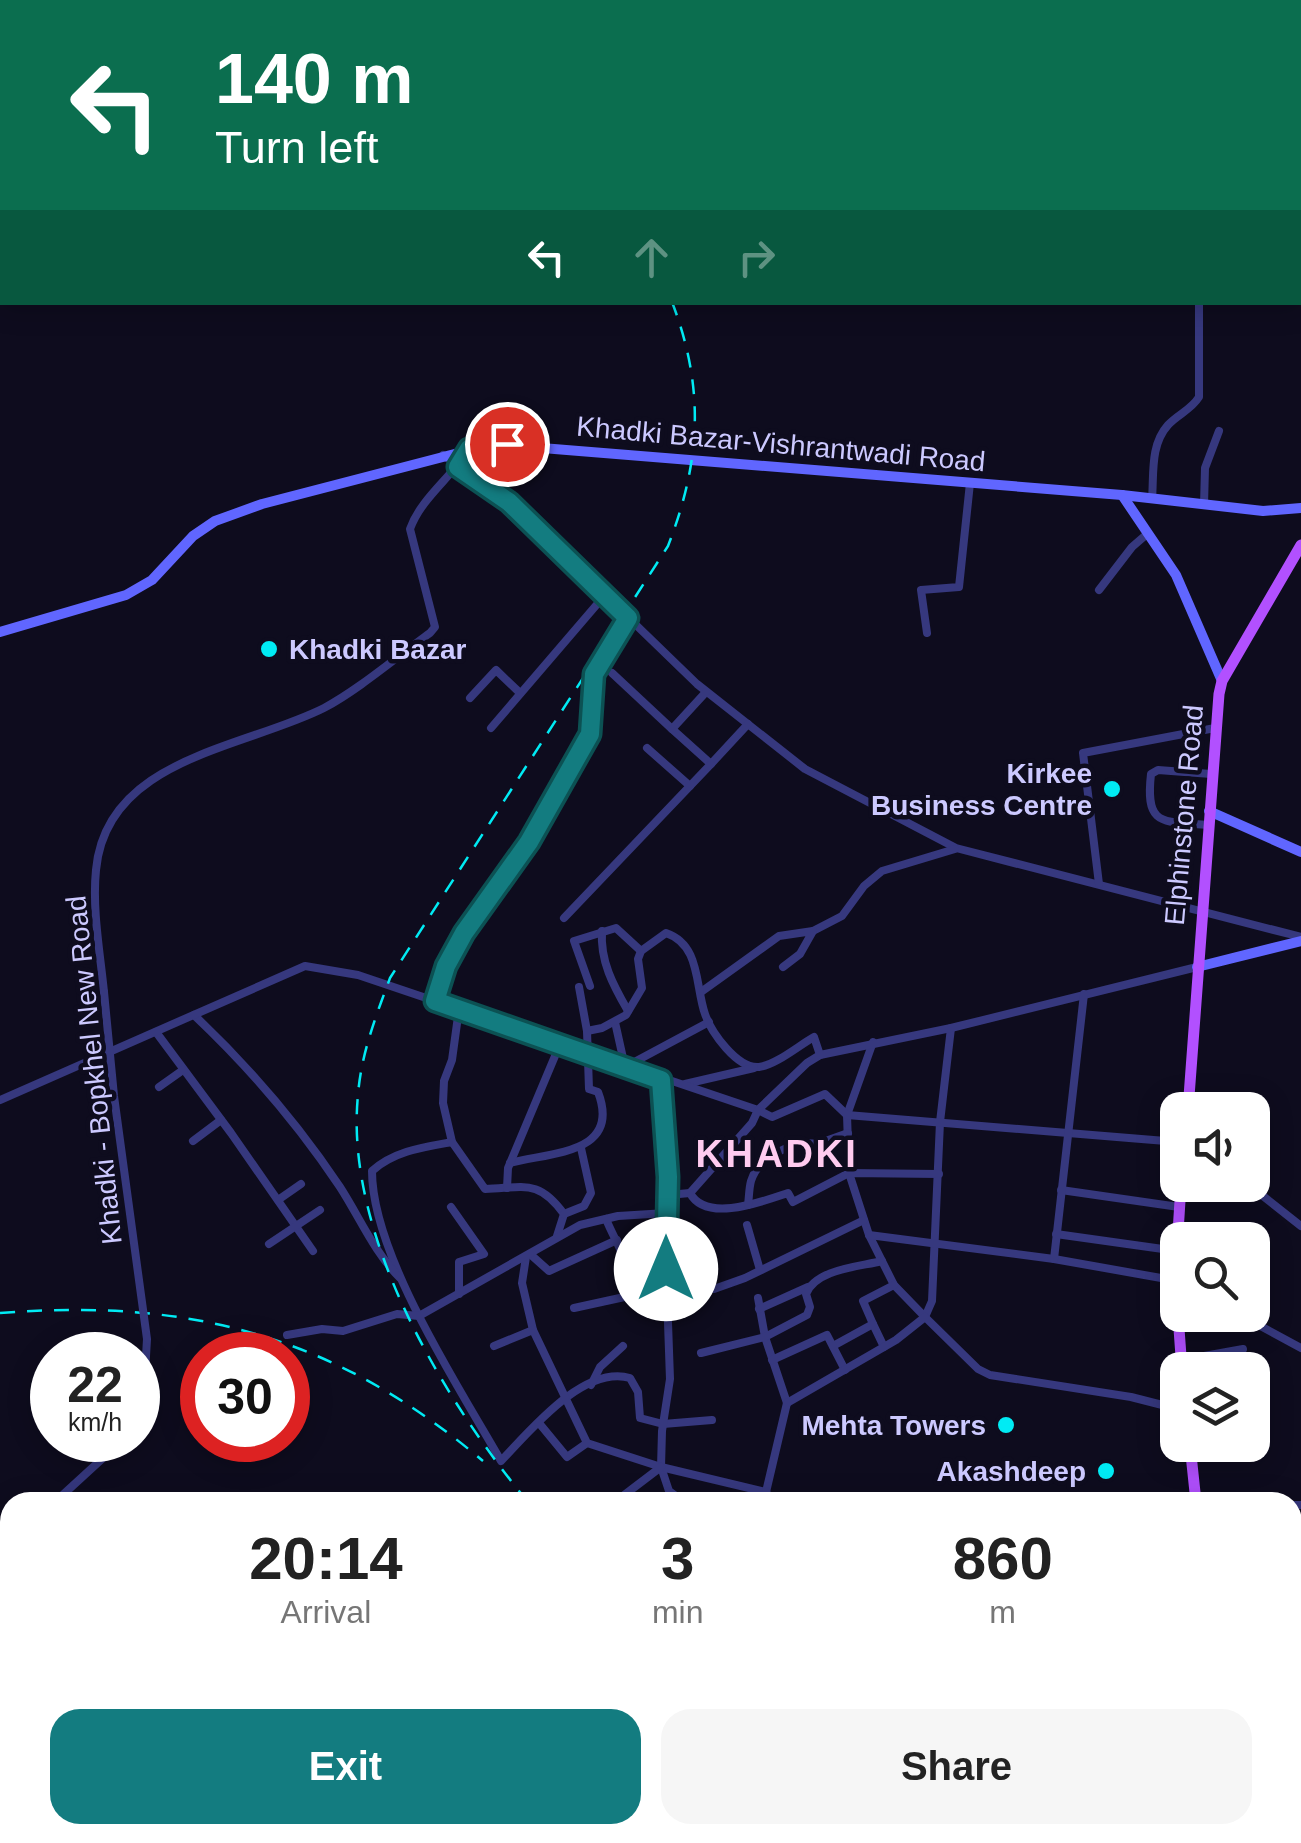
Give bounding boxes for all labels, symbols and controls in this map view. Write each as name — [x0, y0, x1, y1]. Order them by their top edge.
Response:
icon: left — [50, 40, 180, 170]
text: 140 m — [215, 40, 413, 118]
text: Turn left — [215, 122, 378, 173]
icon: left — [519, 230, 574, 285]
icon: ahead — [624, 230, 679, 285]
icon: right — [729, 230, 784, 285]
pin — [465, 402, 550, 487]
street label: Khadki Bazar-Vishrantwadi Road — [575, 411, 987, 477]
icon: arrive — [480, 417, 535, 472]
place label: Khadki Bazar — [289, 634, 466, 665]
marker: Khadki Bazar — [258, 638, 280, 660]
street label: Elphinstone Road — [1159, 704, 1209, 926]
place label: Kirkee Business Centre — [871, 758, 1092, 821]
marker: Kirkee Business Centre — [1101, 778, 1123, 800]
street label: Khadki - Bopkhel New Road — [60, 894, 128, 1246]
map controls — [1160, 1092, 1270, 1462]
button: sound — [1160, 1092, 1270, 1202]
district label: KHADKI — [696, 1133, 858, 1175]
position arrow — [614, 1217, 718, 1321]
button: search — [1160, 1222, 1270, 1332]
speed limit sign: 30 — [180, 1332, 310, 1462]
button: layers — [1160, 1352, 1270, 1462]
text: 22 — [67, 1357, 123, 1413]
text: km/h — [68, 1408, 122, 1436]
place label: Mehta Towers — [801, 1410, 986, 1441]
marker: Mehta Towers — [995, 1414, 1017, 1436]
place label: Akashdeep — [937, 1456, 1086, 1487]
marker: Akashdeep — [1095, 1460, 1117, 1482]
text: 20:14 — [249, 1525, 403, 1592]
text: 3 — [661, 1525, 694, 1592]
text: 860 — [953, 1525, 1053, 1592]
text: Arrival — [281, 1594, 371, 1630]
text: min — [652, 1594, 703, 1630]
text: m — [989, 1594, 1016, 1630]
button: Exit — [50, 1709, 641, 1824]
button: Share — [661, 1709, 1252, 1824]

